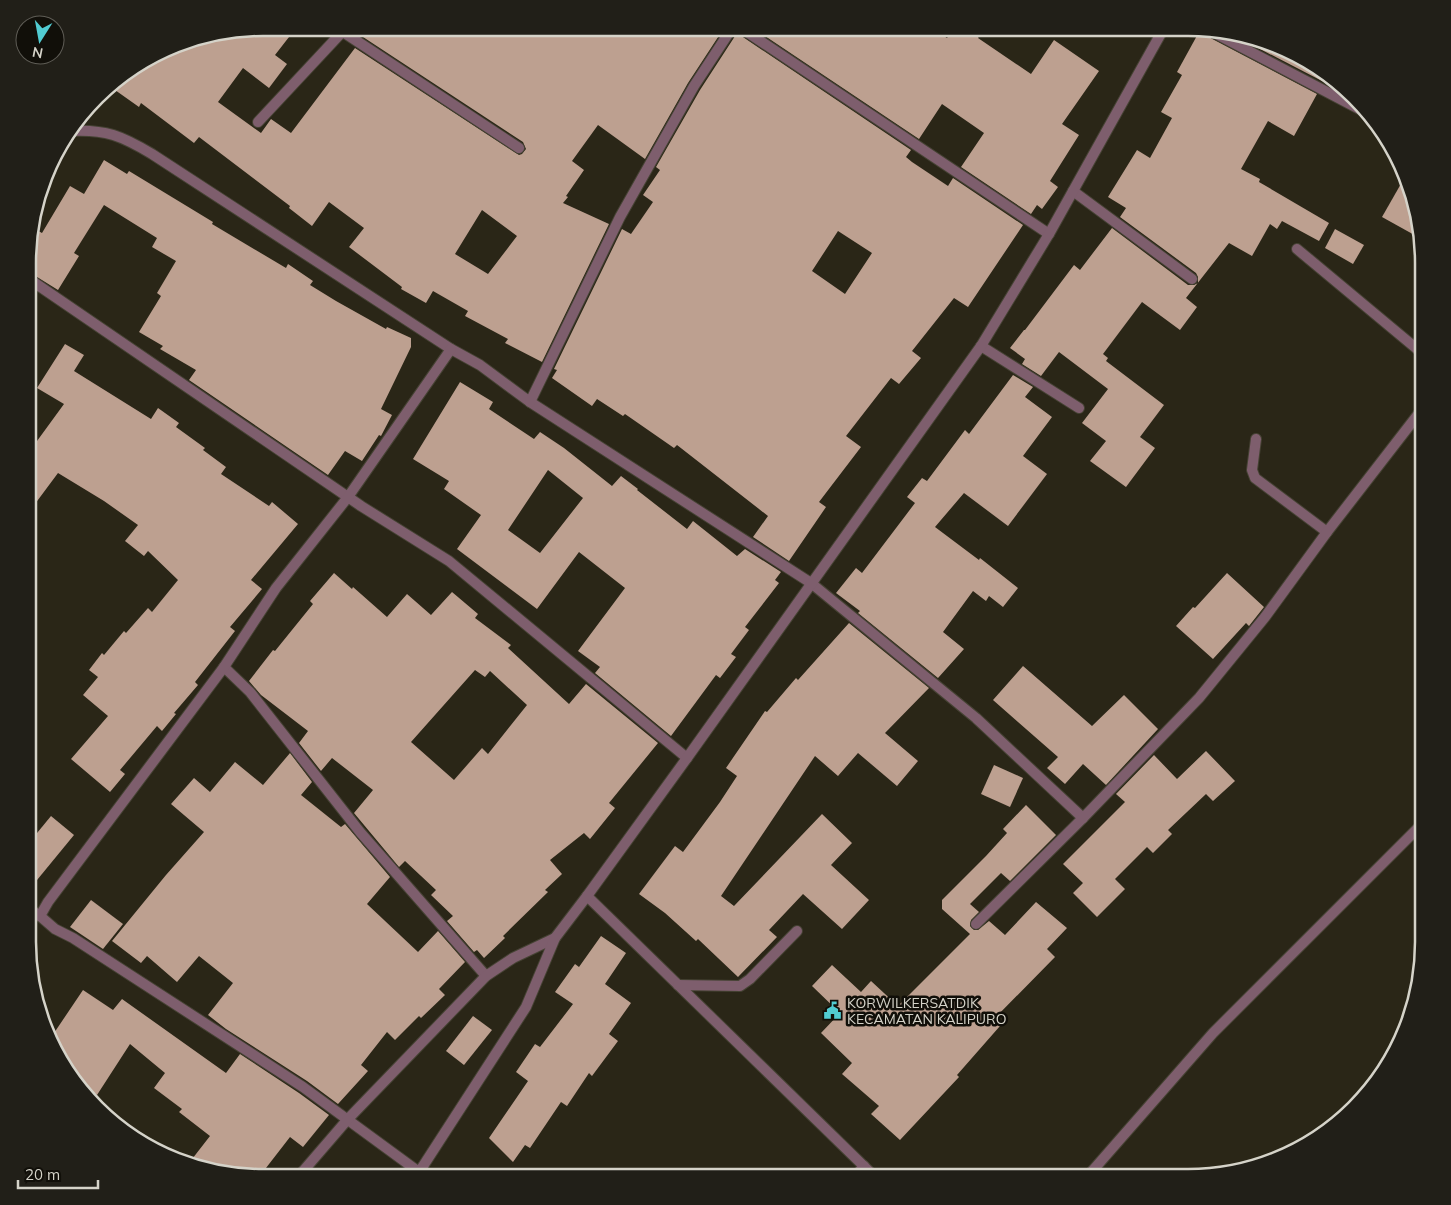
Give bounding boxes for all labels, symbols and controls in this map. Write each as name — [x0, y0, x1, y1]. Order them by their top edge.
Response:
north arrow — [15, 15, 65, 65]
text: N — [31, 43, 44, 63]
place label: KORWILKERSATDIK KECAMATAN KALIPURO — [847, 994, 1007, 1028]
public building icon: KORWILKERSATDIK KECAMATAN KALIPURO — [823, 1001, 843, 1021]
scale bar — [18, 1158, 98, 1190]
text: 20 m — [25, 1165, 60, 1184]

